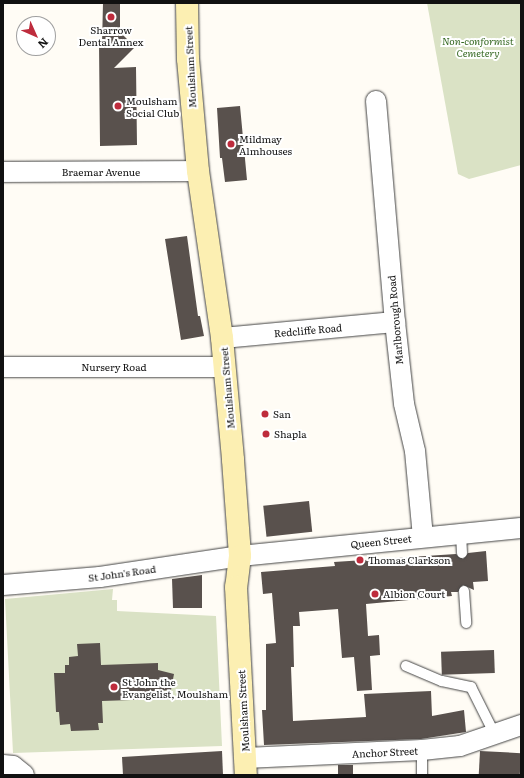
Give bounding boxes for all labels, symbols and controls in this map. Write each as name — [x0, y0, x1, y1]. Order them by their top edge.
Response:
marker: Sharrow Dental Annex — [106, 12, 116, 22]
north arrow — [16, 16, 56, 56]
place label: Sharrow Dental Annex — [79, 23, 143, 46]
street label: Moulsham Street — [182, 26, 198, 108]
park label: Non-conformist Cemetery — [442, 34, 514, 58]
text: N — [35, 35, 53, 53]
place label: Moulsham Social Club — [126, 94, 179, 118]
marker: Moulsham Social Club — [113, 101, 123, 111]
place label: Mildmay Almhouses — [239, 132, 292, 156]
marker: Mildmay Almhouses — [226, 139, 236, 149]
street label: Braemar Avenue — [62, 166, 140, 178]
street label: Marlborough Road — [385, 275, 405, 365]
street label: Redcliffe Road — [273, 321, 343, 339]
street label: Moulsham Street — [217, 347, 237, 429]
street label: Nursery Road — [81, 361, 147, 373]
place label: San — [273, 408, 291, 420]
marker: San — [260, 409, 270, 419]
place label: Shapla — [274, 428, 307, 440]
marker: Shapla — [261, 429, 271, 439]
street label: Queen Street — [350, 532, 412, 550]
place label: Thomas Clarkson — [368, 554, 451, 566]
marker: Thomas Clarkson — [355, 555, 365, 565]
street label: St John's Road — [87, 562, 157, 584]
place label: Albion Court — [383, 588, 445, 600]
marker: Albion Court — [370, 589, 380, 599]
street label: Moulsham Street — [235, 670, 251, 752]
place label: St John the Evangelist, Moulsham — [122, 675, 228, 698]
marker: St John the Evangelist, Moulsham — [109, 682, 119, 692]
street label: Anchor Street — [352, 744, 418, 760]

